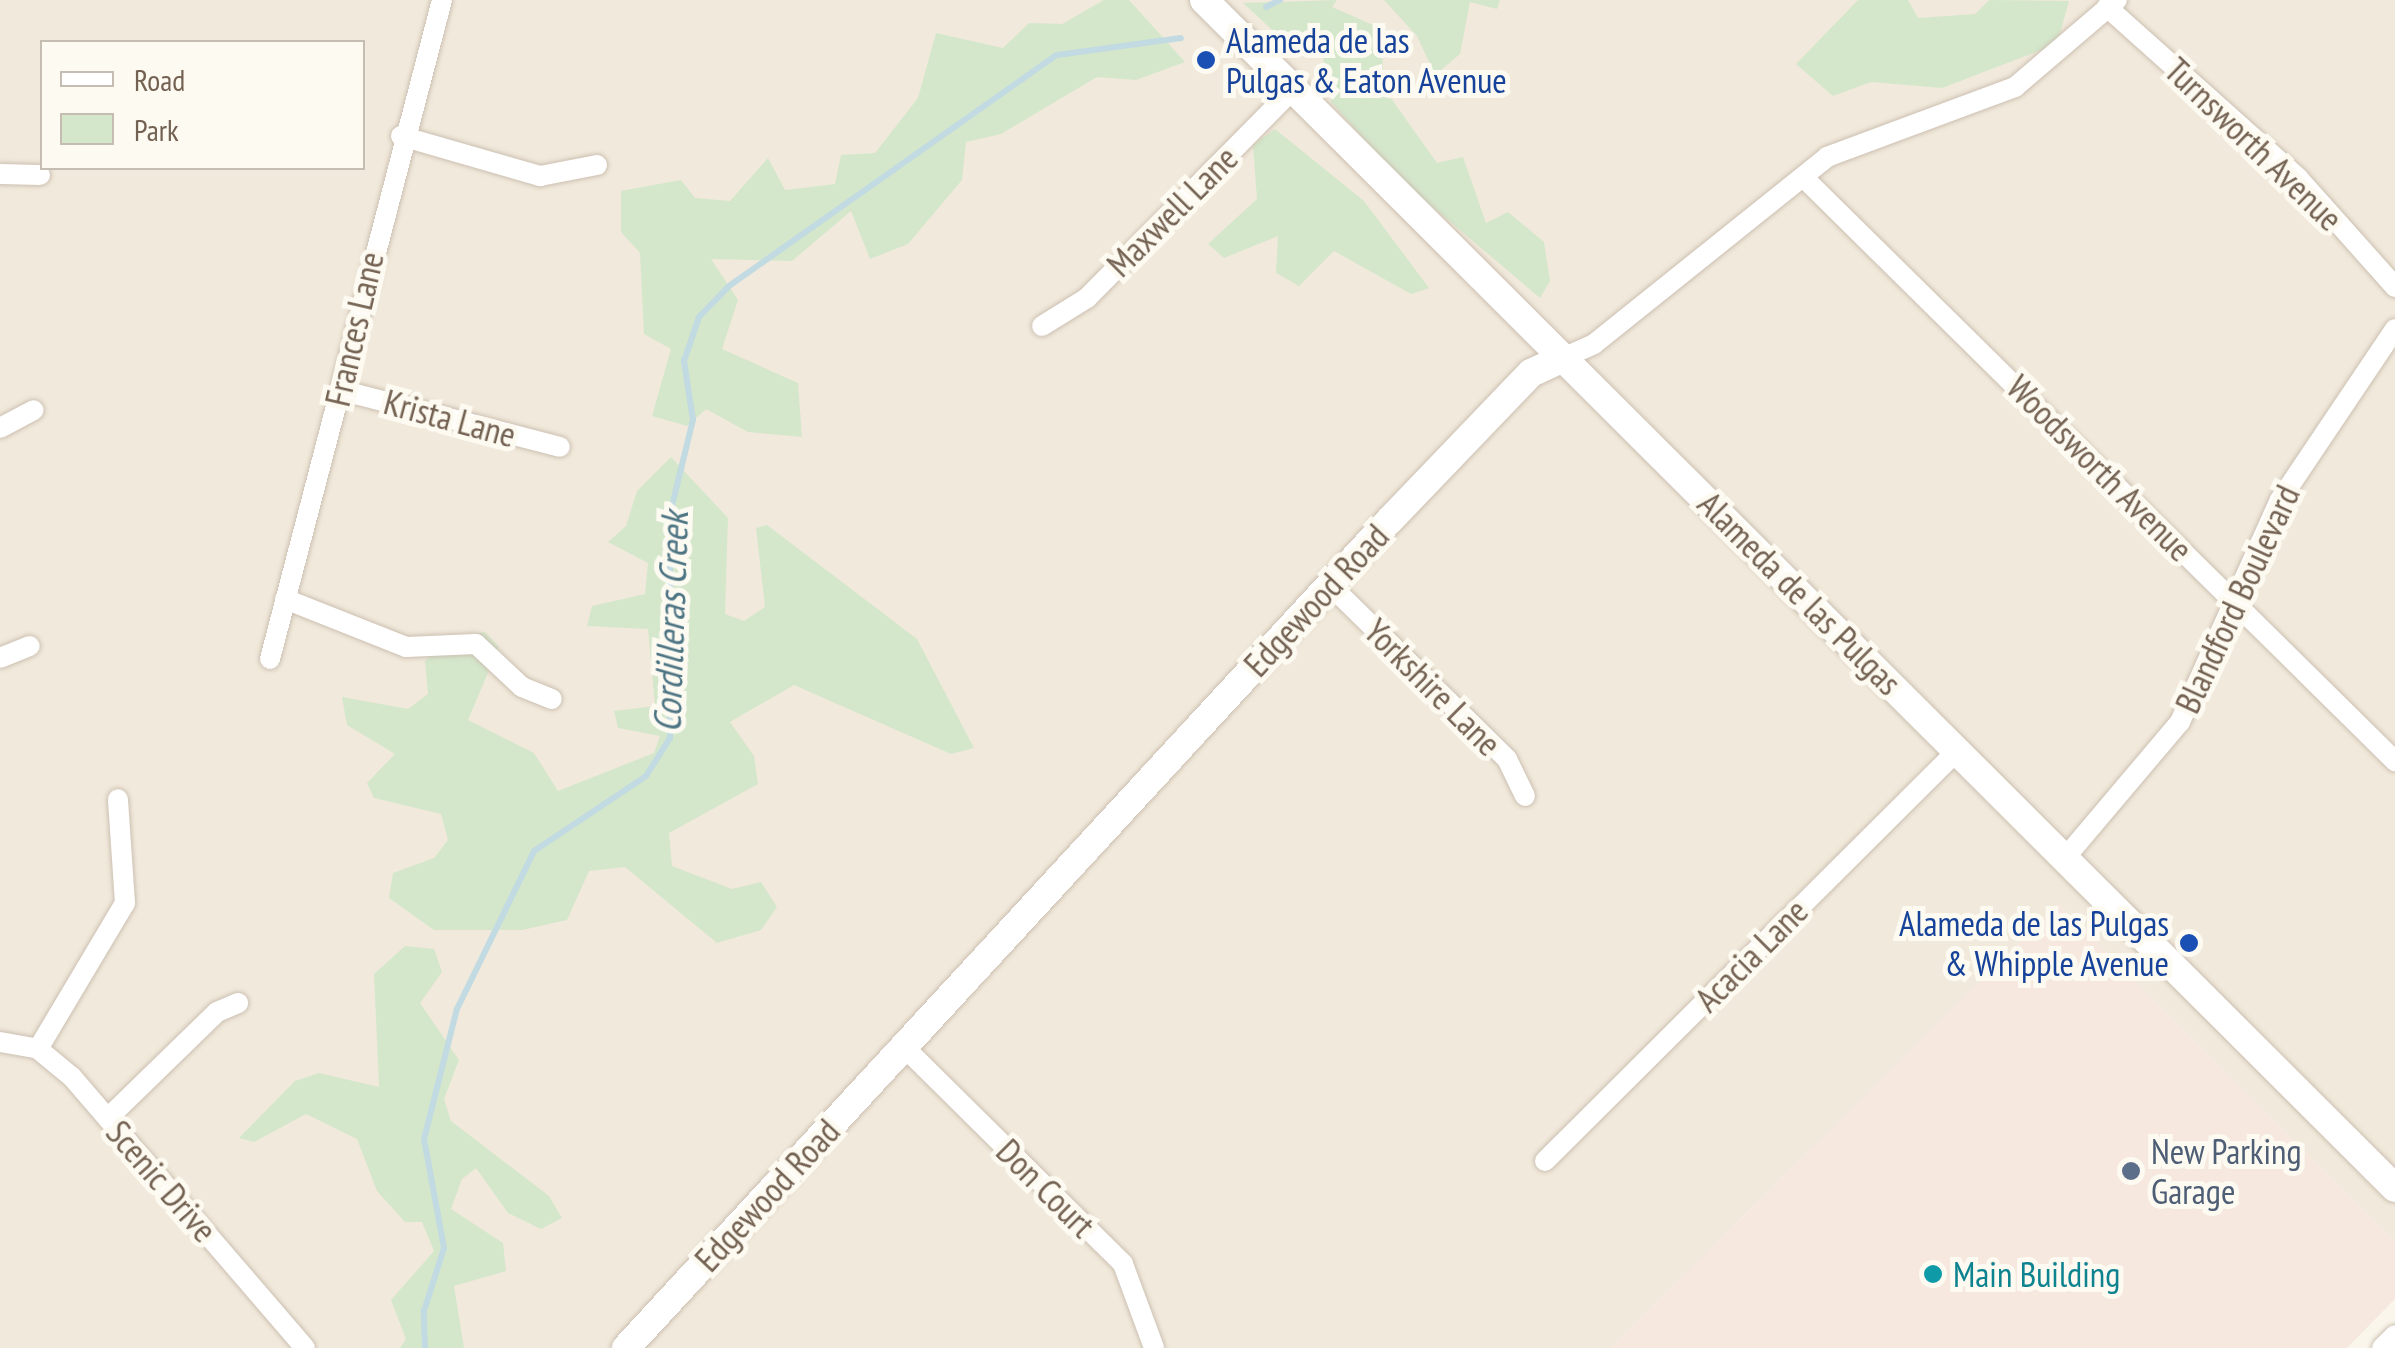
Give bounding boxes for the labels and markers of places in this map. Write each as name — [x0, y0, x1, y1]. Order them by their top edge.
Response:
place label: Alameda de las Pulgas & Eaton Avenue — [1226, 19, 1508, 101]
marker: Alameda de las Pulgas & Eaton Avenue — [1195, 49, 1217, 71]
place label: Alameda de las Pulgas & Whipple Avenue — [1899, 902, 2169, 984]
marker: Alameda de las Pulgas & Whipple Avenue — [2178, 932, 2200, 954]
place label: New Parking Garage — [2151, 1130, 2302, 1212]
marker: New Parking Garage — [2120, 1160, 2142, 1182]
place label: Main Building — [1953, 1253, 2120, 1295]
marker: Main Building — [1922, 1263, 1944, 1285]

